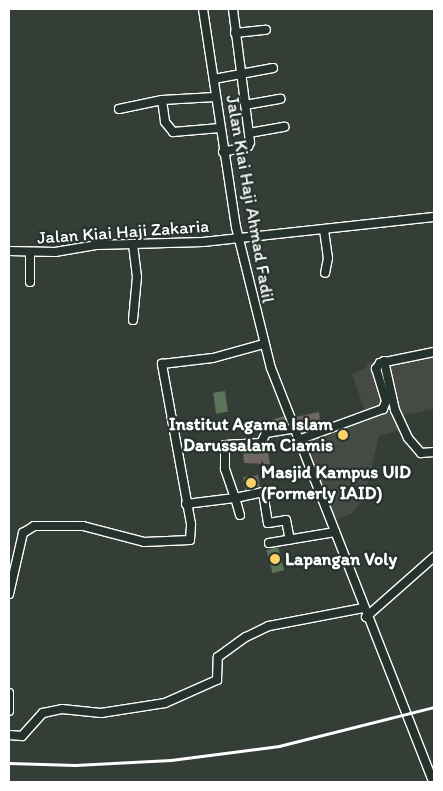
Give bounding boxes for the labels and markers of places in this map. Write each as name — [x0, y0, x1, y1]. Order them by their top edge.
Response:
place label: Institut Agama Islam Darussalam Ciamis — [167, 414, 333, 456]
marker: Institut Agama Islam Darussalam Ciamis — [337, 429, 349, 441]
place label: Masjid Kampus UID (Formerly IAID) — [261, 462, 411, 504]
marker: Masjid Kampus UID (Formerly IAID) — [245, 477, 257, 489]
place label: Lapangan Voly — [285, 548, 397, 570]
marker: Lapangan Voly — [269, 553, 281, 565]

